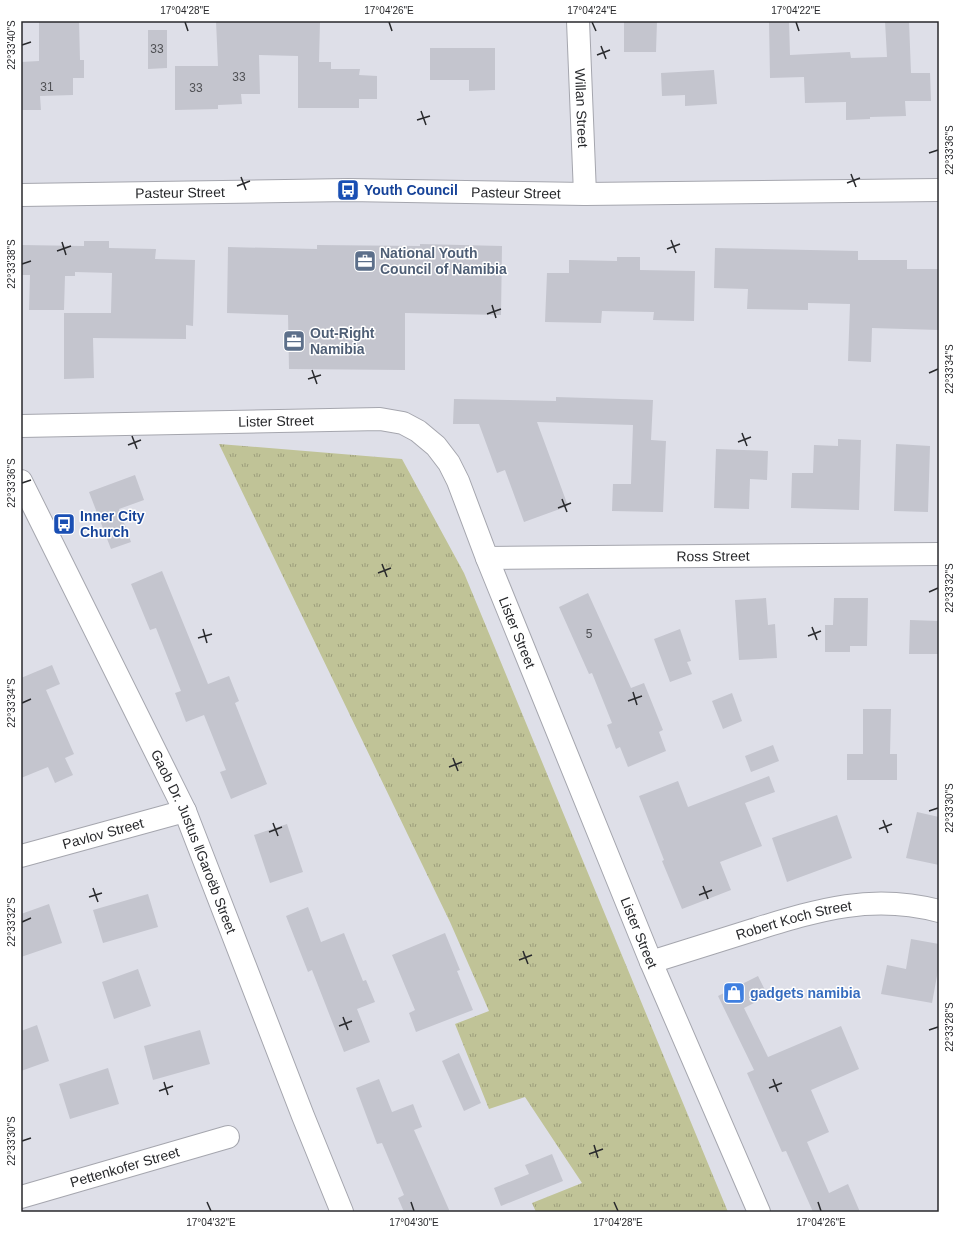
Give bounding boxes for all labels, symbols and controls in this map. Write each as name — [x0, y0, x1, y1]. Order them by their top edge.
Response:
text: 17°04'28"E — [160, 5, 210, 16]
text: 17°04'26"E — [364, 5, 414, 16]
text: 17°04'24"E — [567, 5, 617, 16]
text: 17°04'22"E — [771, 5, 821, 16]
text: 22°33'40"S — [6, 20, 17, 70]
house number: 33 — [150, 42, 164, 56]
street label: Willan Street — [572, 68, 591, 148]
house number: 33 — [232, 70, 246, 84]
house number: 31 — [40, 80, 54, 94]
house number: 33 — [189, 81, 203, 95]
text: 22°33'36"S — [944, 125, 955, 175]
bus stop icon: Youth Council — [335, 177, 361, 203]
place label: Youth Council — [364, 182, 458, 198]
street label: Pasteur Street — [135, 184, 225, 201]
street label: Pasteur Street — [471, 184, 561, 202]
text: 22°33'38"S — [6, 239, 17, 289]
place label: National Youth Council of Namibia — [380, 245, 507, 277]
office icon: National Youth Council of Namibia — [352, 248, 378, 274]
place label: Out-Right Namibia — [310, 325, 375, 357]
office icon: Out-Right Namibia — [281, 328, 307, 354]
text: 22°33'34"S — [944, 344, 955, 394]
street label: Lister Street — [238, 412, 314, 430]
text: 22°33'36"S — [6, 458, 17, 508]
place label: Inner City Church — [80, 508, 145, 540]
bus stop icon: Inner City Church — [51, 511, 77, 537]
street label: Ross Street — [676, 548, 750, 564]
text: 22°33'32"S — [944, 563, 955, 613]
street label: Lister Street — [496, 594, 539, 671]
house number: 5 — [586, 627, 593, 641]
text: 22°33'34"S — [6, 678, 17, 728]
street label: Gaob Dr. Justus ǁGaroëb Street — [148, 747, 240, 936]
text: 22°33'30"S — [944, 783, 955, 833]
street label: Pavlov Street — [61, 815, 145, 852]
street label: Lister Street — [617, 895, 661, 971]
text: 22°33'32"S — [6, 897, 17, 947]
street label: Robert Koch Street — [734, 897, 853, 943]
shop icon: gadgets namibia — [721, 980, 747, 1006]
place label: gadgets namibia — [750, 985, 861, 1001]
text: 22°33'28"S — [944, 1002, 955, 1052]
text: 22°33'30"S — [6, 1116, 17, 1166]
street label: Pettenkofer Street — [68, 1143, 181, 1190]
text: 17°04'32"E — [186, 1217, 236, 1228]
text: 17°04'30"E — [389, 1217, 439, 1228]
text: 17°04'28"E — [593, 1217, 643, 1228]
text: 17°04'26"E — [796, 1217, 846, 1228]

